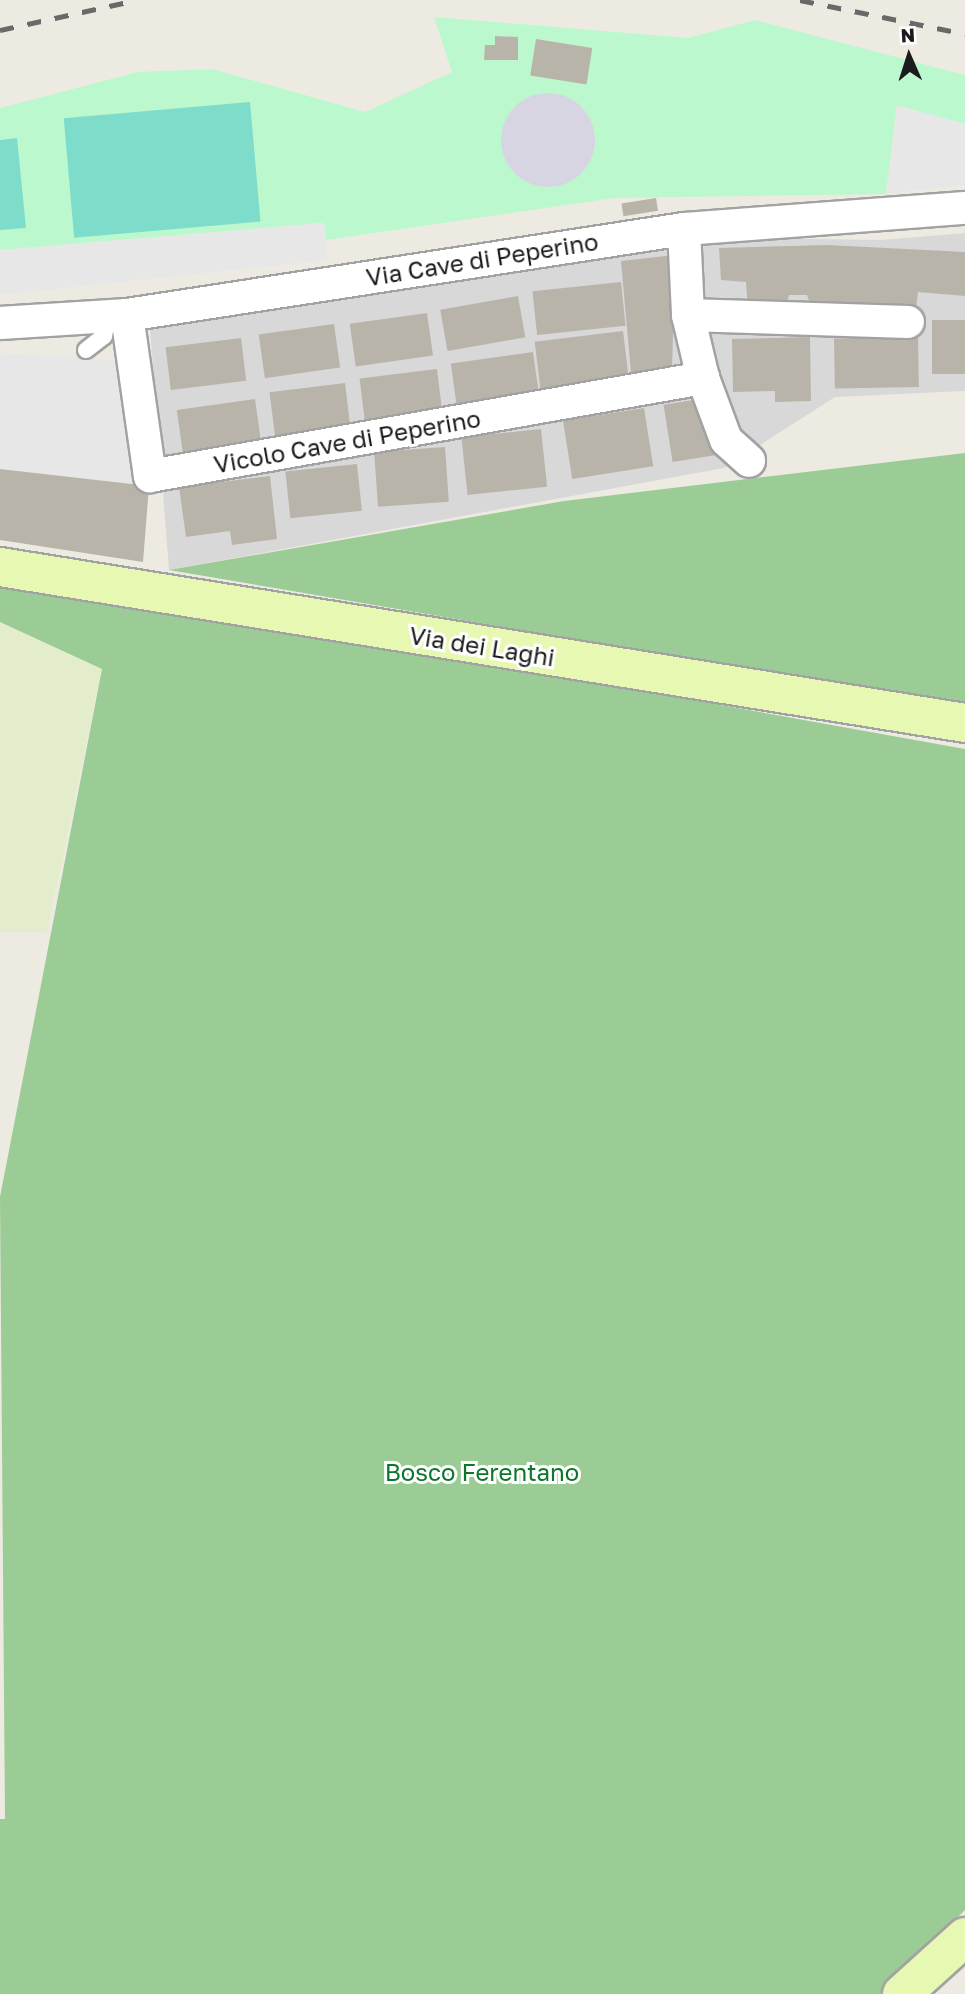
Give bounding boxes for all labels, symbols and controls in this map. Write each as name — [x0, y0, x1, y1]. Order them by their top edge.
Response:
north arrow — [874, 21, 944, 91]
text: N — [900, 23, 916, 46]
street label: Via Cave di Peperino — [364, 226, 600, 292]
street label: Vicolo Cave di Peperino — [211, 403, 483, 479]
street label: Via dei Laghi — [407, 620, 557, 672]
park label: Bosco Ferentano — [385, 1458, 579, 1486]

